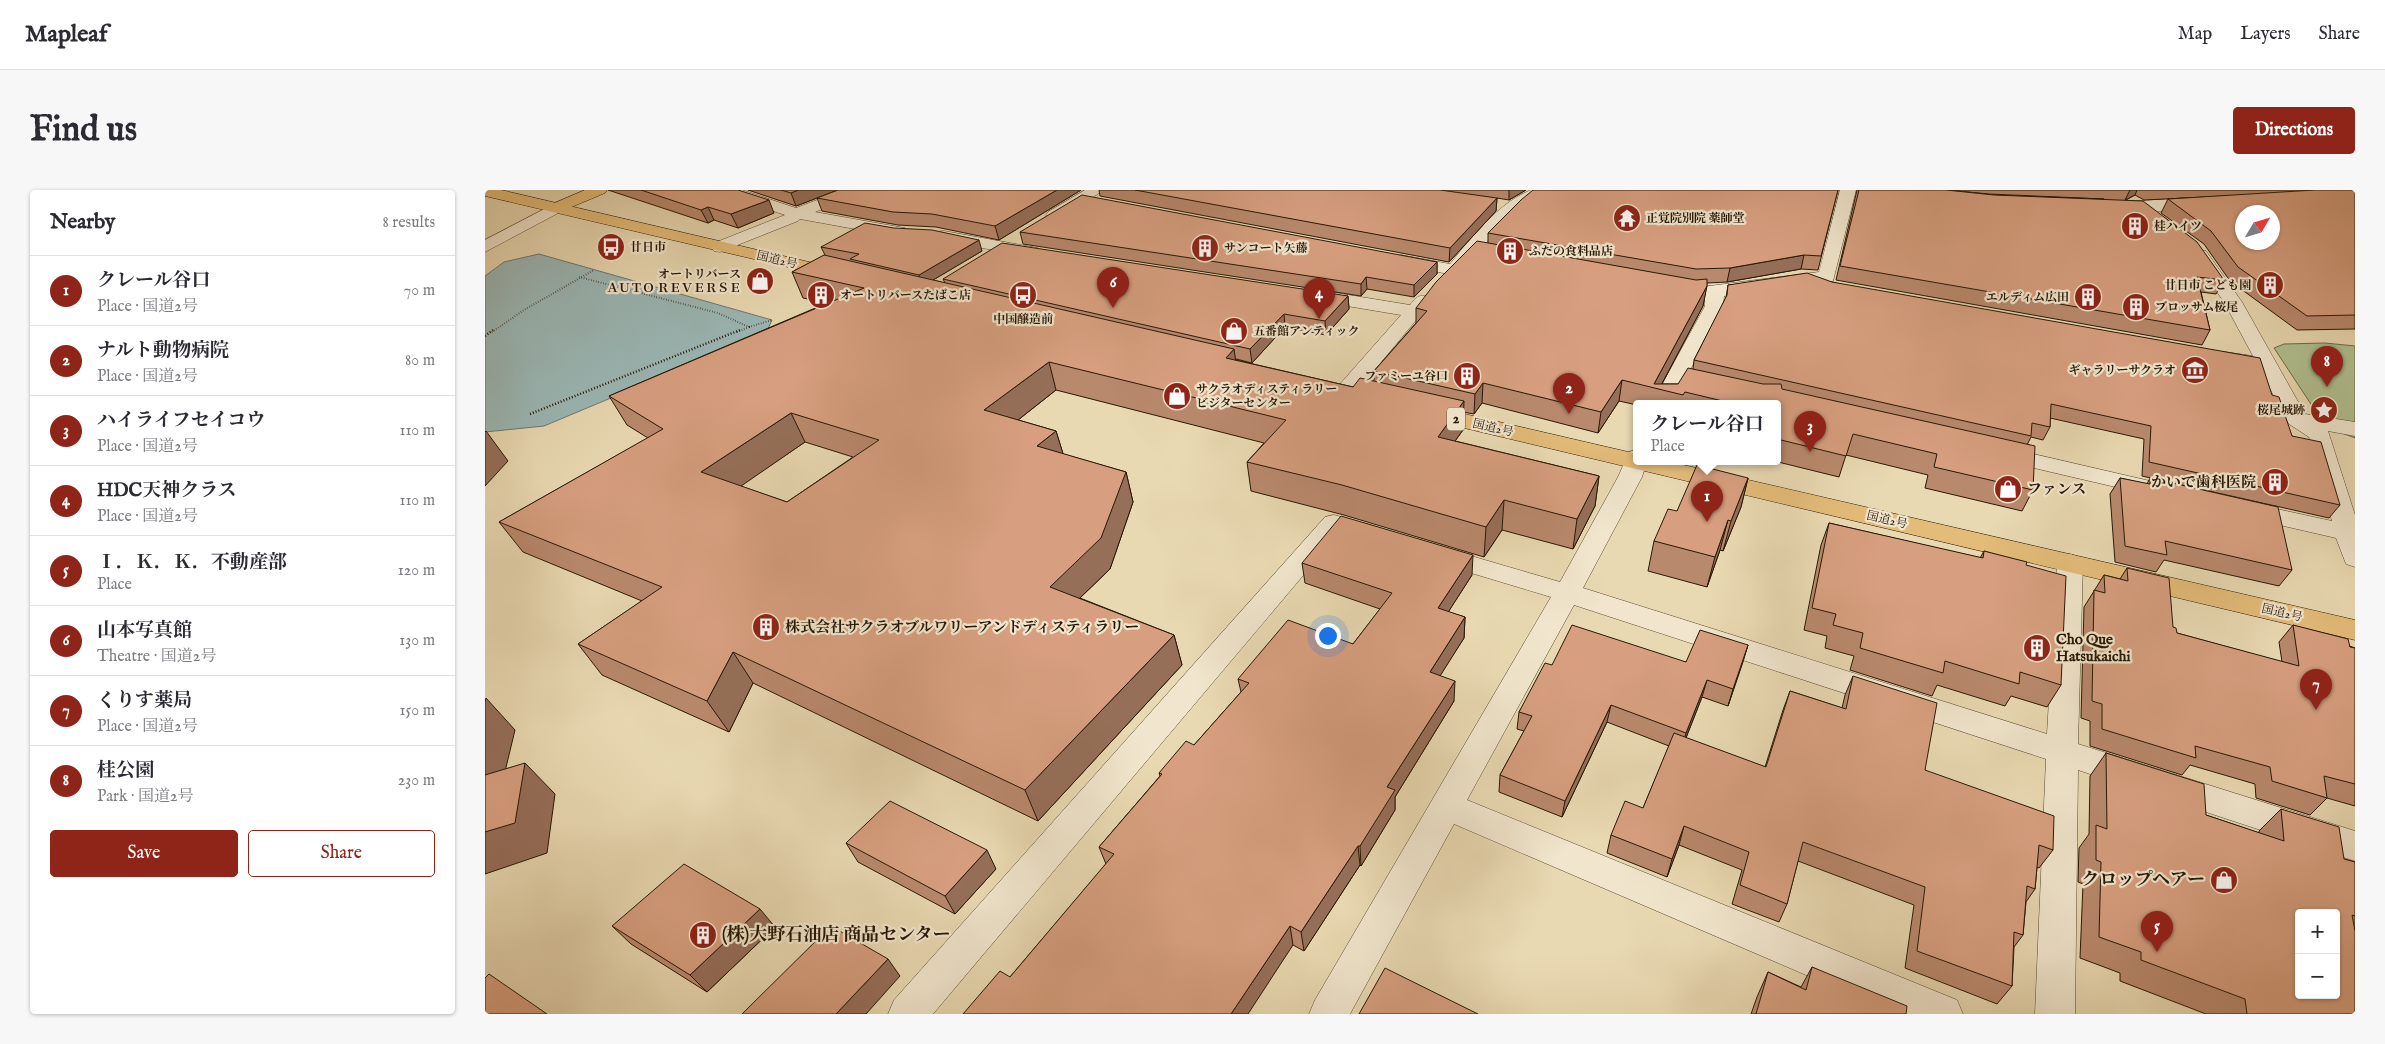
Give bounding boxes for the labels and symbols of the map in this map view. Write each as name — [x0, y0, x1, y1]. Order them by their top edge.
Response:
temple icon: 正覚院別院 薬師堂 — [1612, 203, 1642, 233]
north arrow — [2235, 205, 2280, 250]
place label: 正覚院別院 薬師堂 — [1646, 211, 1745, 226]
building icon: 桂ハイツ — [2120, 211, 2150, 241]
place label: 桂ハイツ — [2154, 219, 2202, 234]
bus stop icon: 廿日市 — [596, 232, 626, 262]
building icon: サンコート矢藤 — [1190, 233, 1220, 263]
building icon: ふだの食料品店 — [1495, 236, 1525, 266]
place label: 廿日市 — [630, 240, 666, 255]
place label: サンコート矢藤 — [1224, 241, 1307, 256]
place label: ふだの食料品店 — [1529, 244, 1613, 259]
street label: 国道2号 — [755, 248, 799, 272]
shop icon: オートリバース ＡＵＴＯ ＲＥＶＥＲＳＥ — [745, 266, 775, 296]
place label: オートリバース ＡＵＴＯ ＲＥＶＥＲＳＥ — [606, 267, 741, 296]
pin: 6 — [1097, 267, 1129, 308]
building icon: 廿日市 こども園 — [2255, 270, 2285, 300]
pin: 4 — [1303, 278, 1335, 319]
place label: 廿日市 こども園 — [2164, 278, 2251, 293]
building icon: オートリバースたばこ店 — [806, 280, 836, 310]
bus stop icon: 中国醸造前 — [1008, 280, 1038, 310]
building icon: エルディム広田 — [2073, 282, 2103, 312]
place label: オートリバースたばこ店 — [840, 288, 971, 303]
place label: エルディム広田 — [1986, 290, 2069, 305]
building icon: ブロッサム桜尾 — [2121, 292, 2151, 322]
place label: ブロッサム桜尾 — [2155, 300, 2238, 315]
place label: 中国醸造前 — [993, 312, 1053, 327]
shop icon: 五番館アンティック — [1219, 316, 1249, 346]
place label: 五番館アンティック — [1253, 324, 1360, 339]
pin: 8 — [2311, 346, 2343, 387]
museum icon: ギャラリーサクラオ — [2180, 355, 2210, 385]
building icon: ファミーユ谷口 — [1452, 361, 1482, 391]
place label: ギャラリーサクラオ — [2068, 363, 2176, 378]
place label: ファミーユ谷口 — [1364, 369, 1448, 384]
pin: 2 — [1553, 373, 1585, 414]
shop icon: サクラオディスティラリー ビジターセンター — [1162, 381, 1192, 411]
place label: サクラオディスティラリー ビジターセンター — [1196, 382, 1337, 411]
place icon: 桜尾城跡 — [2309, 395, 2339, 425]
place label: 桜尾城跡 — [2257, 403, 2305, 418]
road number: 2 — [1447, 408, 1465, 430]
pin: 3 — [1794, 411, 1826, 452]
street label: 国道2号 — [1471, 416, 1515, 440]
building icon: かいで歯科医院 — [2260, 467, 2290, 497]
place label: かいで歯科医院 — [2151, 473, 2256, 492]
shop icon: ファンス — [1993, 474, 2023, 504]
place label: ファンス — [2027, 480, 2086, 499]
pin: 1 — [1691, 481, 1723, 522]
street label: 国道2号 — [1865, 508, 1909, 532]
street label: 国道2号 — [2260, 601, 2304, 625]
building icon: 株式会社サクラオブルワリーアンドディスティラリー — [751, 612, 781, 642]
place label: 株式会社サクラオブルワリーアンドディスティラリー — [785, 618, 1139, 637]
your location — [1315, 623, 1341, 649]
place label: Cho Que Hatsukaichi — [2056, 630, 2130, 666]
building icon: Cho Que Hatsukaichi — [2022, 633, 2052, 663]
pin: 7 — [2300, 669, 2332, 710]
shop icon: クロップヘアー — [2209, 865, 2239, 895]
place label: クロップヘアー — [2081, 869, 2205, 892]
pin: 5 — [2141, 911, 2173, 952]
building icon: (株)大野石油店 商品センター — [688, 920, 718, 950]
place label: (株)大野石油店 商品センター — [722, 924, 950, 947]

